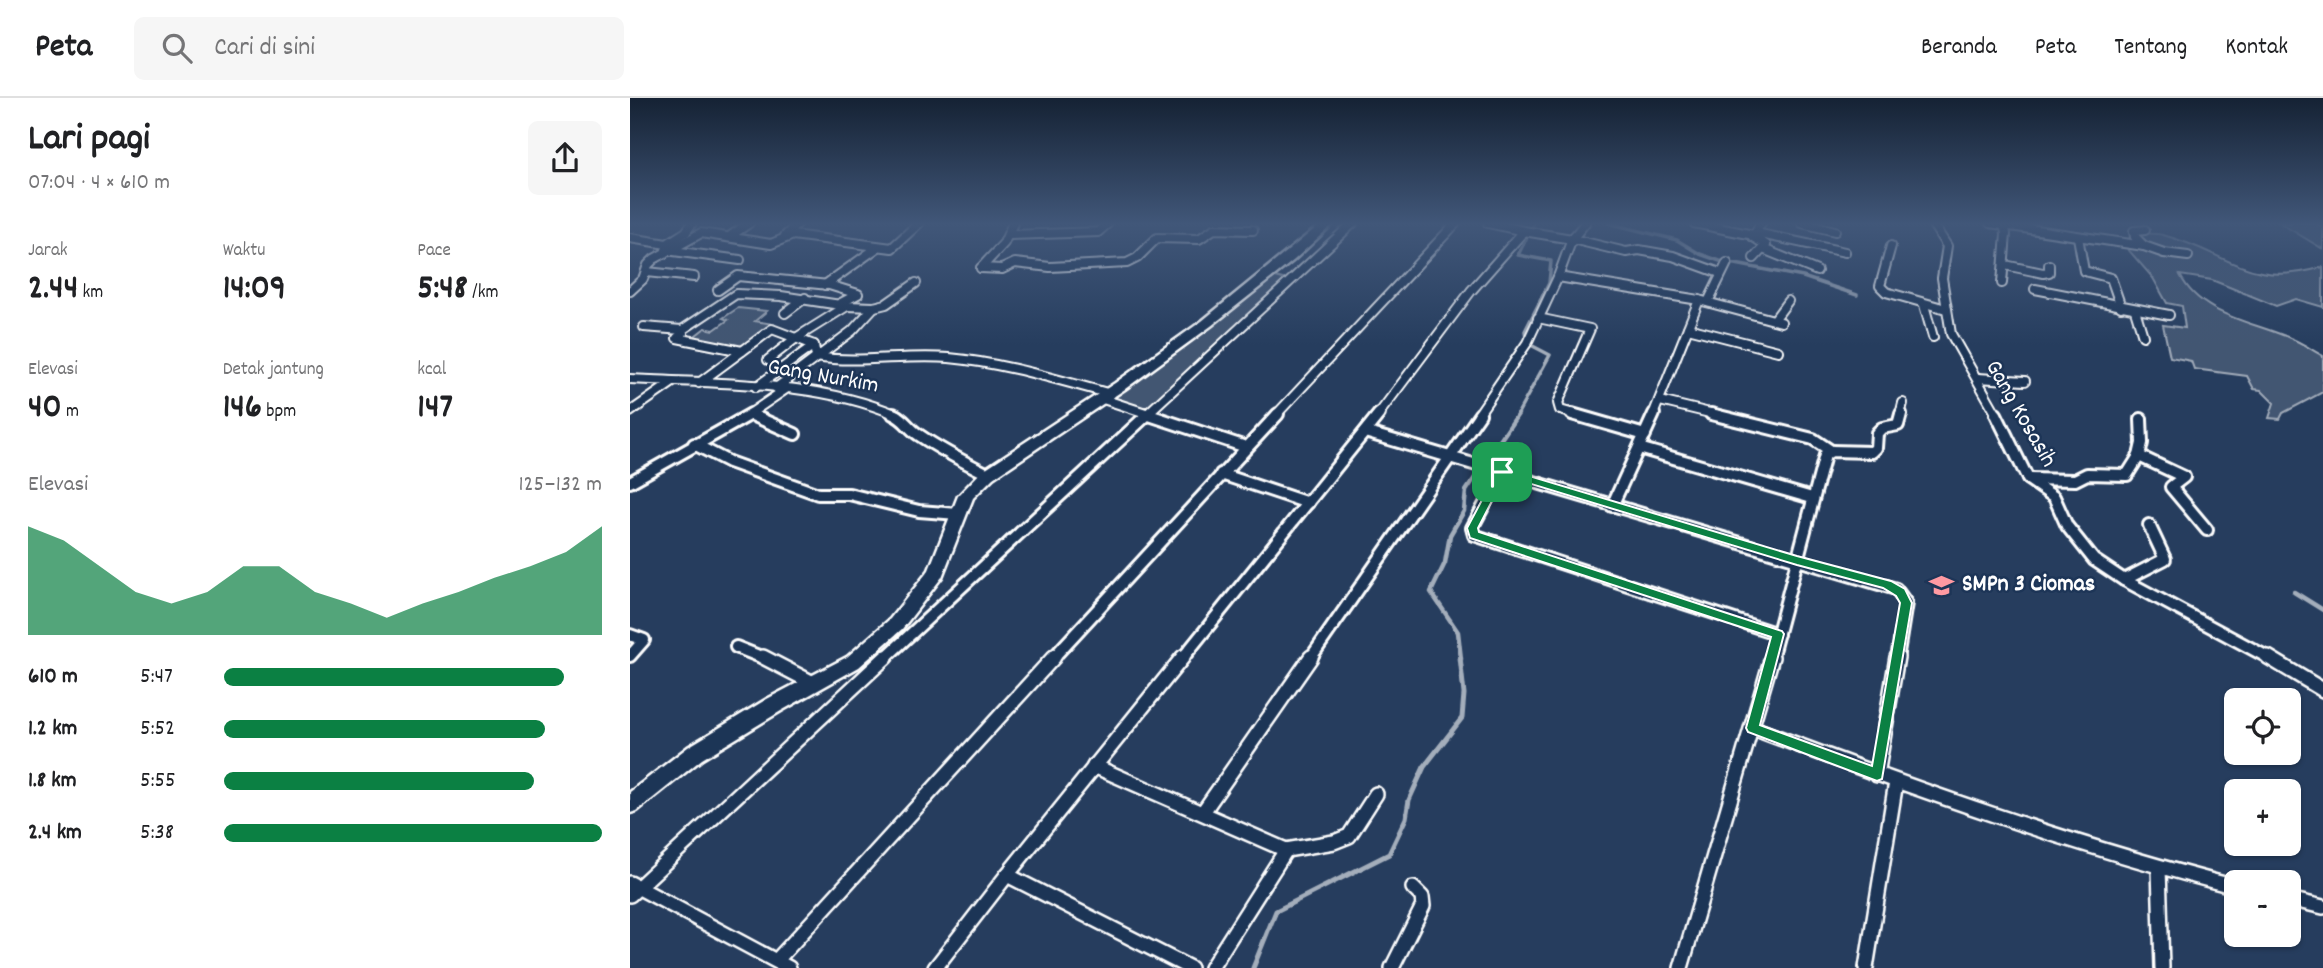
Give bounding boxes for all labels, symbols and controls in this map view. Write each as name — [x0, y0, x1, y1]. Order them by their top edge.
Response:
search box — [134, 17, 624, 80]
text: Peta — [35, 25, 92, 72]
icon: search — [158, 29, 196, 67]
text: Cari di sini — [214, 30, 315, 67]
text: Beranda — [1921, 31, 1997, 65]
text: Peta — [2035, 31, 2076, 65]
text: Tentang — [2114, 31, 2187, 65]
text: Kontak — [2225, 31, 2288, 65]
text: Lari pagi — [28, 113, 150, 168]
button: share — [528, 121, 602, 195]
text: 07:04 · 4 × 610 m — [28, 167, 170, 200]
text: Jarak — [28, 238, 68, 265]
text: Waktu — [223, 238, 265, 265]
text: Pace — [417, 238, 451, 265]
text: 2.44 — [28, 265, 78, 315]
text: 14:09 — [223, 265, 286, 315]
text: 5:48 — [417, 265, 468, 315]
text: km — [78, 280, 103, 307]
text: /km — [468, 280, 499, 307]
street label: Gang Nurkim — [765, 351, 881, 403]
street label: Gang Kosasih — [1976, 354, 2064, 474]
text: Elevasi — [28, 357, 78, 384]
text: Detak jantung — [223, 357, 324, 384]
text: kcal — [417, 357, 446, 384]
text: 40 — [28, 384, 62, 434]
text: 146 — [223, 384, 262, 434]
text: 147 — [417, 384, 453, 434]
text: m — [62, 399, 79, 426]
text: bpm — [262, 399, 296, 426]
pin — [1472, 442, 1532, 502]
icon: arrive — [1483, 453, 1521, 491]
text: Elevasi — [28, 469, 88, 502]
text: 125–132 m — [518, 469, 602, 502]
place label: SMPn 3 Ciomas — [1962, 568, 2095, 602]
school or university icon: SMPn 3 Ciomas — [1928, 571, 1956, 599]
text: 610 m — [28, 661, 78, 694]
text: 5:47 — [140, 661, 173, 694]
map controls — [2224, 688, 2301, 947]
button: locate — [2224, 688, 2301, 765]
text: 1.2 km — [28, 713, 77, 746]
text: 5:52 — [140, 713, 175, 746]
text: 1.8 km — [28, 765, 77, 798]
text: 5:55 — [140, 765, 176, 798]
button: + — [2224, 779, 2301, 856]
text: 2.4 km — [28, 817, 82, 850]
text: 5:38 — [140, 817, 174, 850]
button: − — [2224, 870, 2301, 947]

